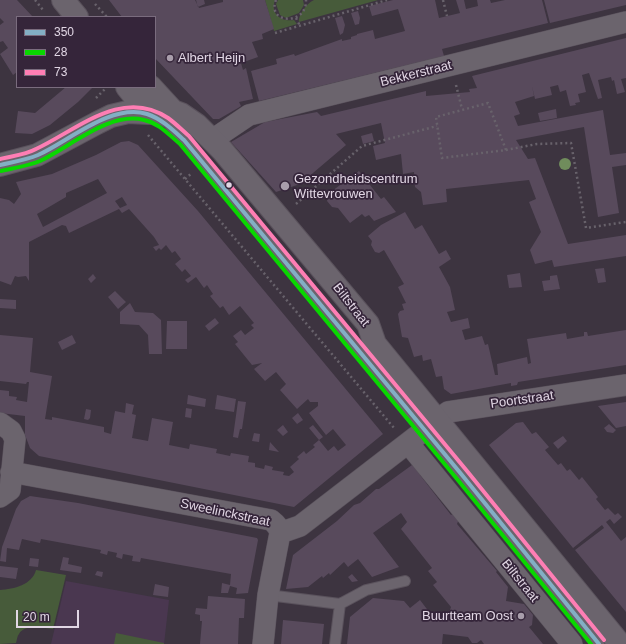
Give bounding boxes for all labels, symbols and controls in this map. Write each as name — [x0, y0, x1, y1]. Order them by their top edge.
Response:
legend — [16, 16, 156, 88]
text: 350 — [54, 25, 74, 39]
text: 28 — [54, 45, 67, 59]
place label: Albert Heijn — [178, 50, 245, 66]
marker: Albert Heijn — [165, 53, 175, 63]
street label: Bekkerstraat — [379, 58, 453, 90]
text: 73 — [54, 65, 67, 79]
place label: Gezondheidscentrum Wittevrouwen — [294, 171, 418, 202]
unlabelled marker — [224, 180, 234, 190]
marker: Gezondheidscentrum Wittevrouwen — [279, 180, 291, 192]
street label: Biltstraat — [329, 280, 373, 330]
street label: Poortstraat — [489, 388, 555, 412]
street label: Sweelinckstraat — [179, 496, 271, 530]
street label: Biltstraat — [498, 556, 542, 606]
scale bar — [18, 602, 81, 628]
place label: Buurtteam Oost — [422, 608, 513, 624]
text: 20 m — [23, 610, 50, 624]
marker: Buurtteam Oost — [516, 611, 526, 621]

